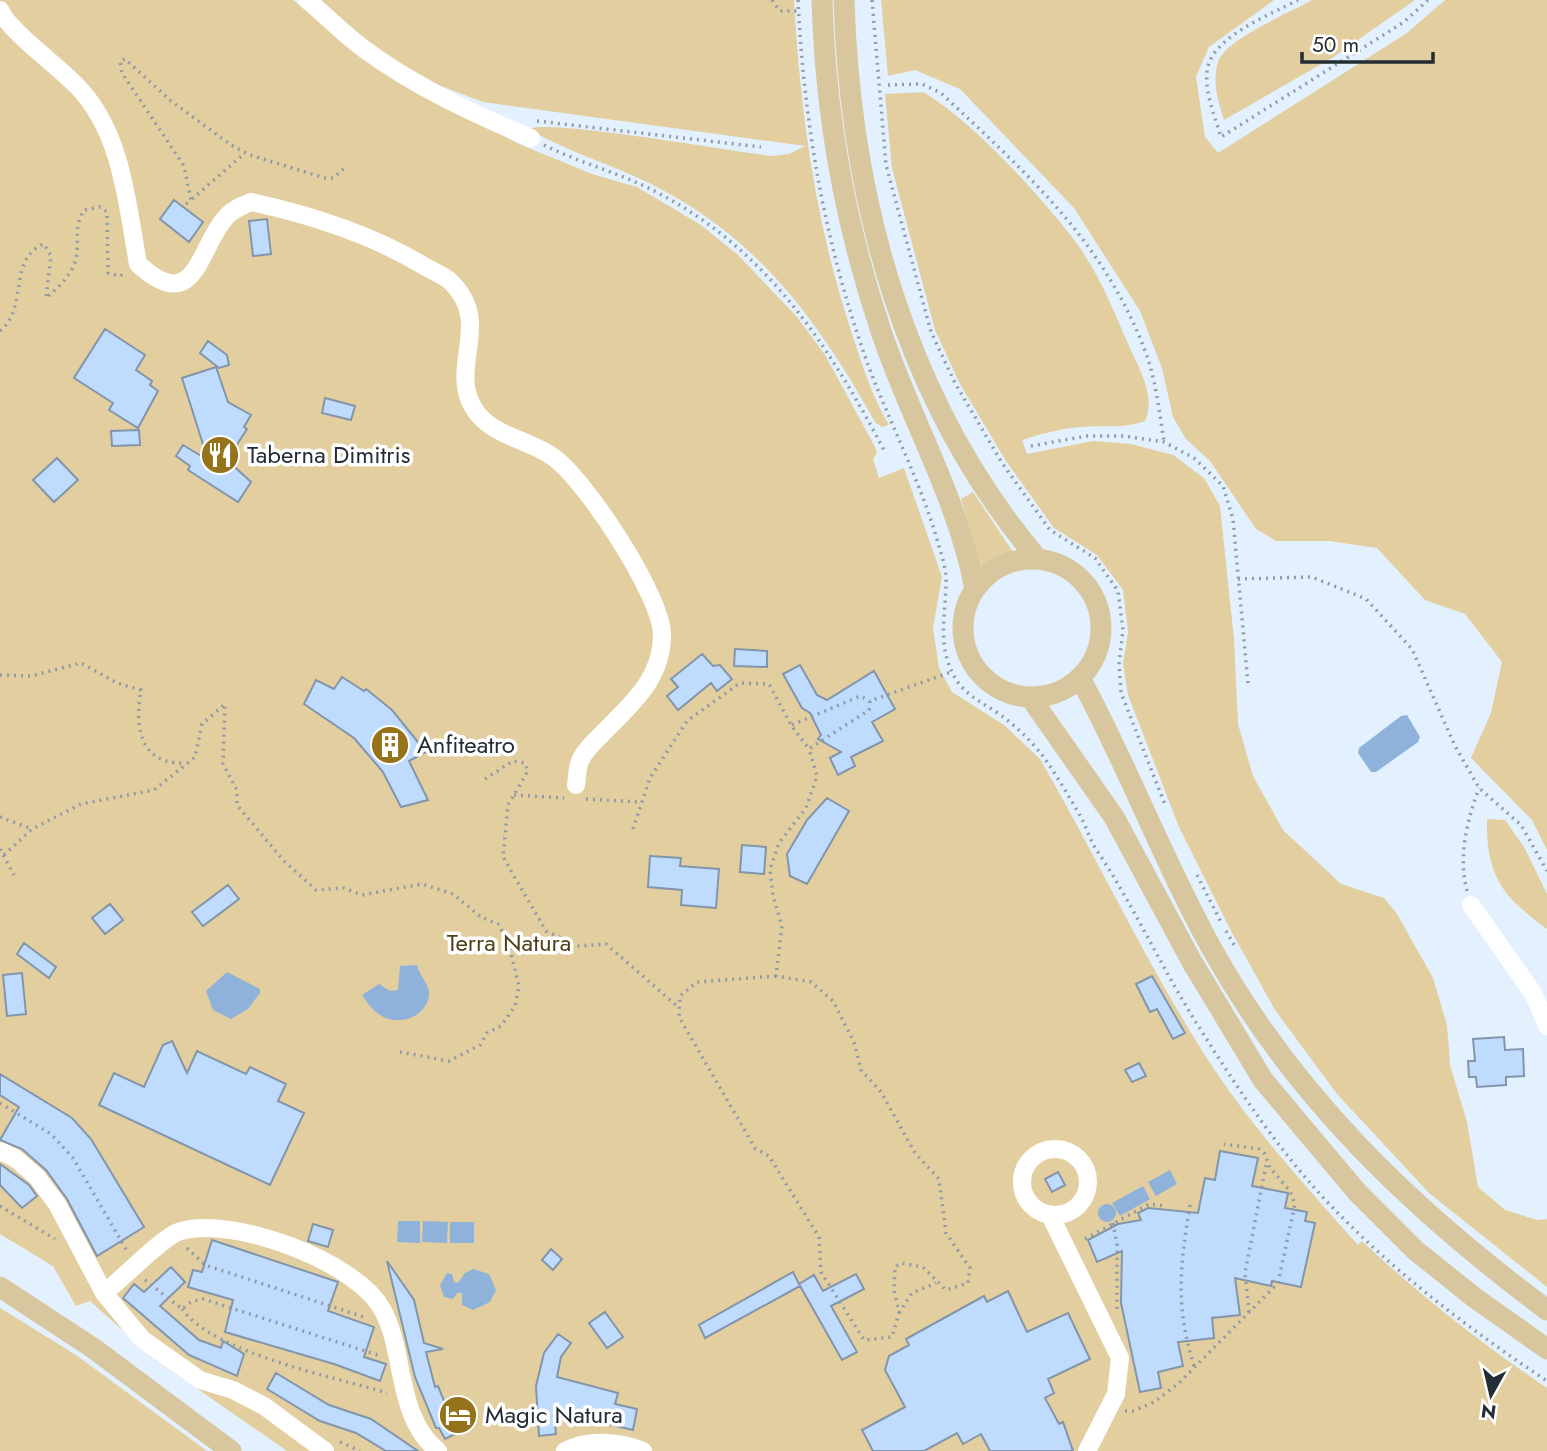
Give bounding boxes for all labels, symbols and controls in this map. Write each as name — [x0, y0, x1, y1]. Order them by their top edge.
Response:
scale bar — [1302, 21, 1433, 65]
text: 50 m — [1312, 30, 1359, 60]
restaurant icon: Taberna Dimitris — [199, 434, 241, 476]
place label: Taberna Dimitris — [247, 437, 410, 472]
building icon: Anfiteatro — [369, 724, 411, 766]
place label: Anfiteatro — [417, 727, 515, 762]
park label: Terra Natura — [447, 925, 571, 960]
north arrow — [1456, 1360, 1526, 1430]
hotel icon: Magic Natura — [437, 1394, 479, 1436]
place label: Magic Natura — [485, 1397, 623, 1432]
text: N — [1479, 1397, 1498, 1426]

